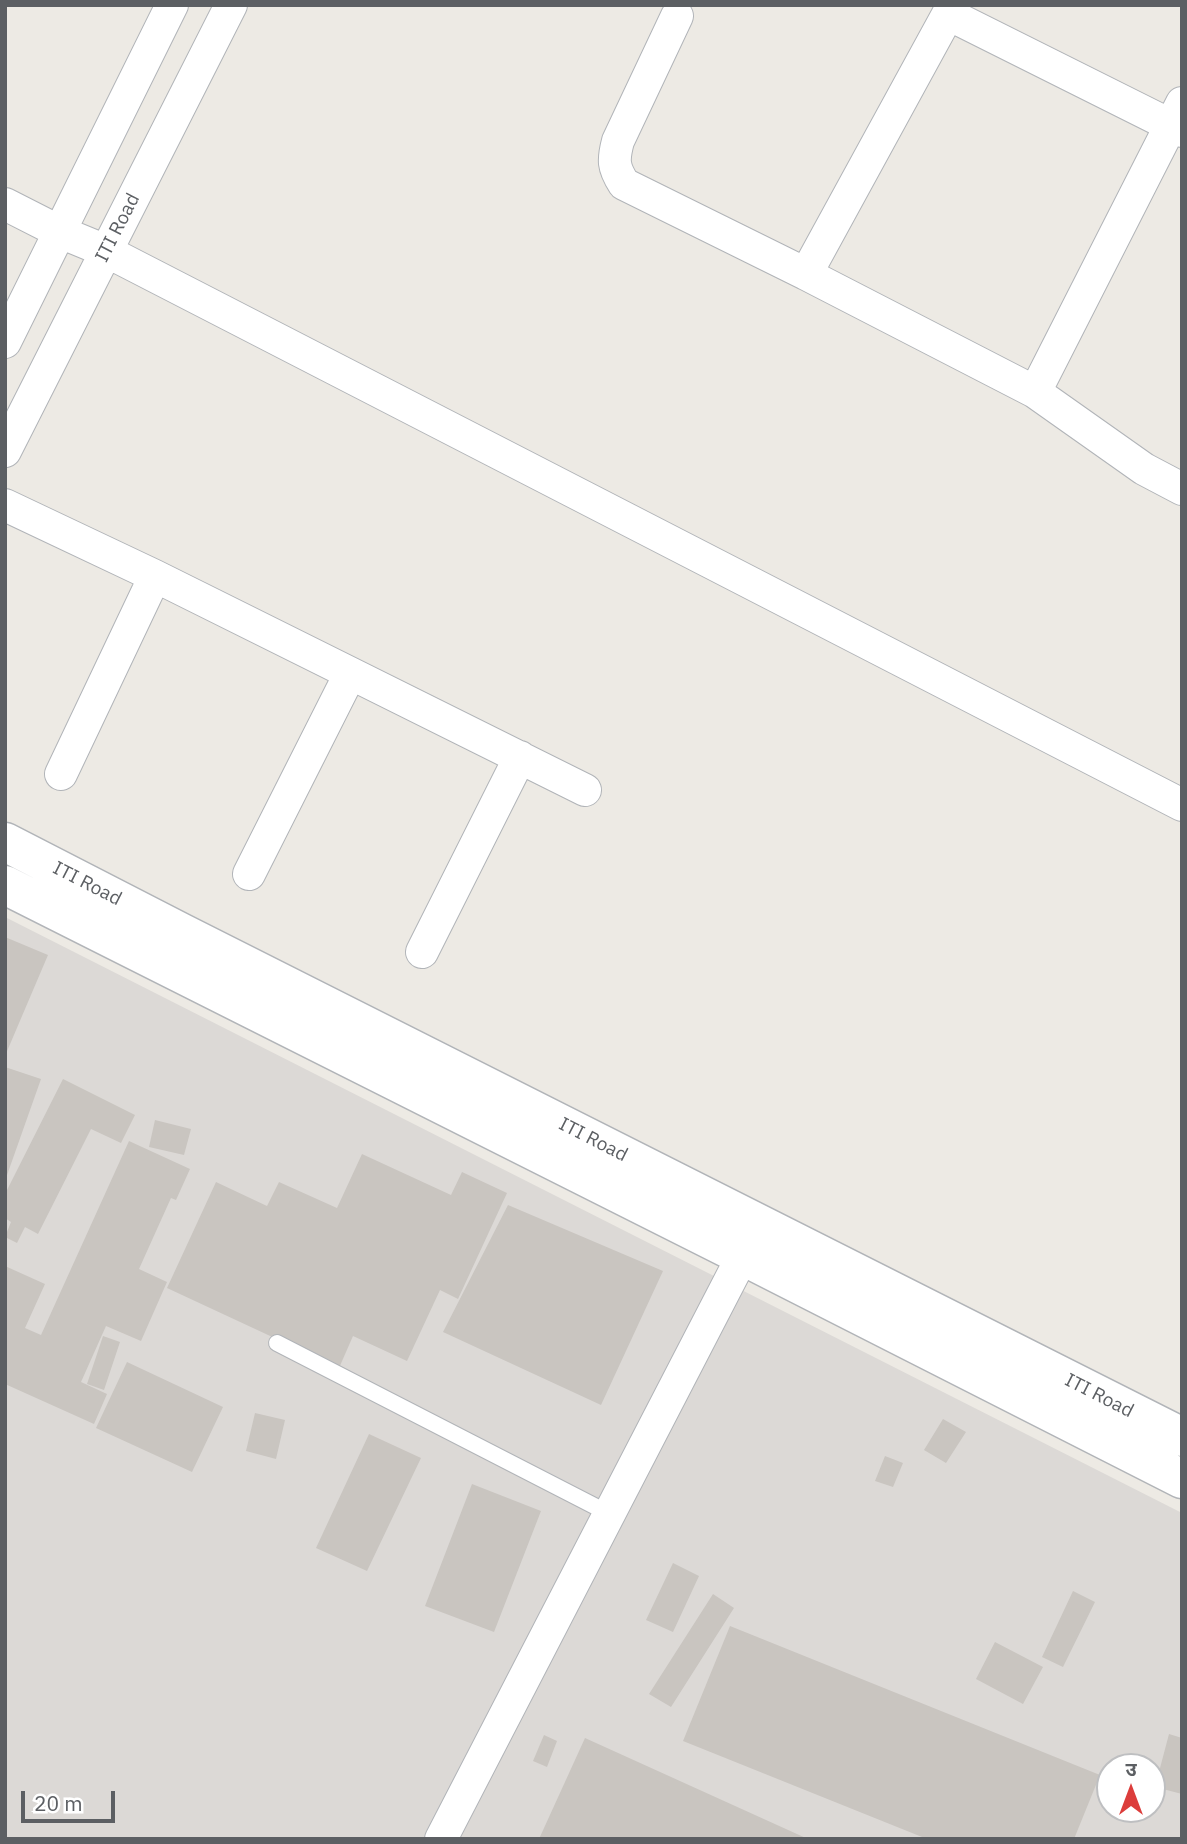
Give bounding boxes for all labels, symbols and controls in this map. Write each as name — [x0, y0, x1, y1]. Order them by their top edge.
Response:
street label: ITI Road — [91, 190, 145, 266]
street label: ITI Road — [49, 857, 125, 911]
street label: ITI Road — [555, 1113, 631, 1167]
street label: ITI Road — [1061, 1369, 1137, 1423]
north arrow — [1096, 1753, 1166, 1823]
text: उ — [1125, 1757, 1137, 1781]
scale bar — [24, 1778, 119, 1822]
text: 20 m — [34, 1789, 83, 1817]

